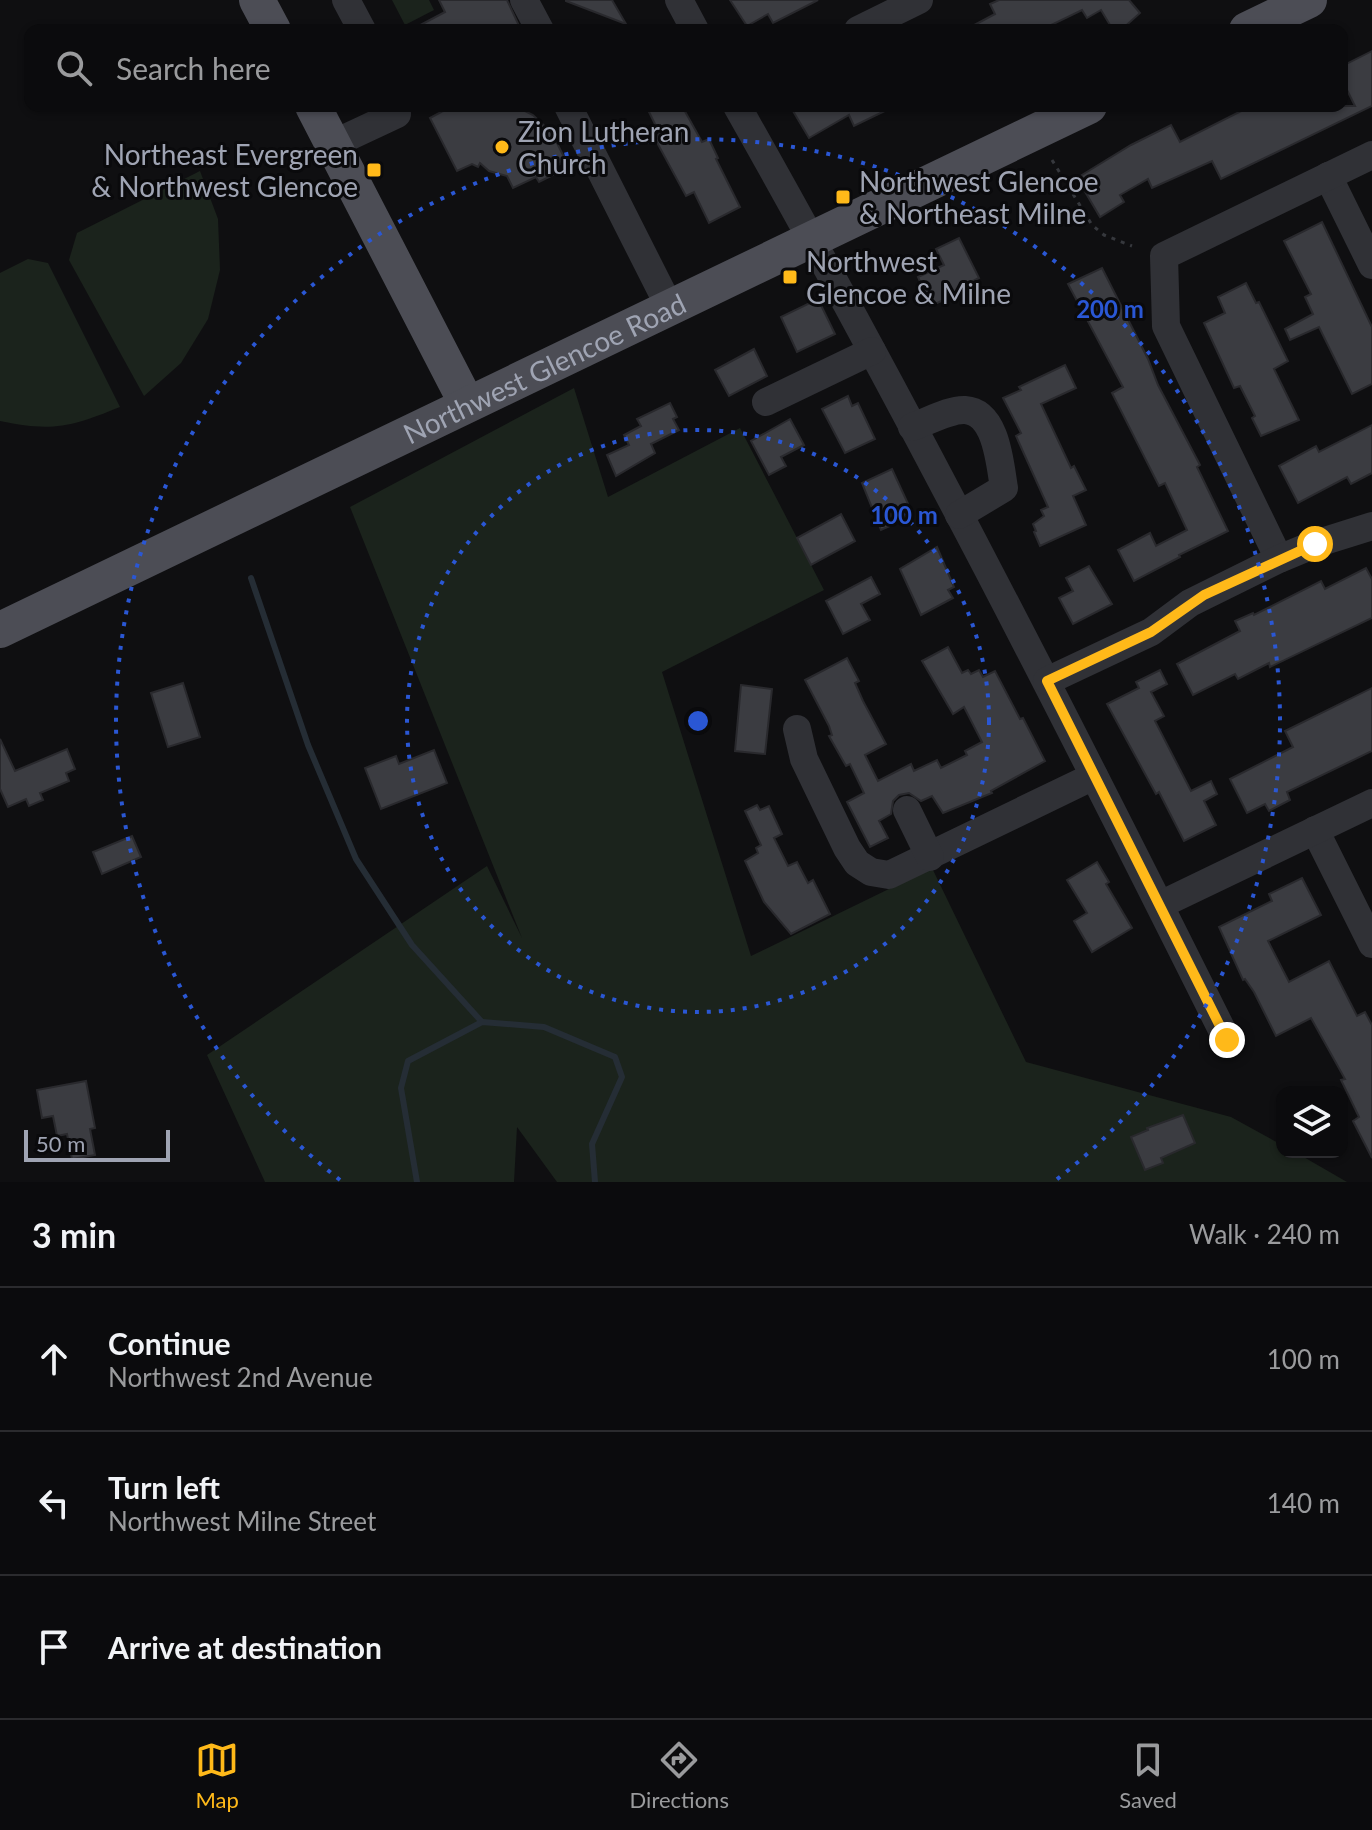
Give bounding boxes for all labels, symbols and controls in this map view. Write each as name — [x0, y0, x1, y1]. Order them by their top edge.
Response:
search box — [24, 24, 1348, 112]
icon: search — [52, 46, 96, 90]
text: Search here — [116, 50, 271, 86]
place label: Zion Lutheran Church — [518, 114, 689, 180]
place label: Northeast Evergreen & Northwest Glencoe — [91, 137, 358, 203]
marker: Zion Lutheran Church — [493, 138, 511, 156]
marker: Northeast Evergreen & Northwest Glencoe — [365, 161, 383, 179]
place label: Northwest Glencoe & Northeast Milne — [859, 164, 1099, 230]
marker: Northwest Glencoe & Northeast Milne — [834, 188, 852, 206]
place label: Northwest Glencoe & Milne — [806, 244, 1011, 310]
marker: Northwest Glencoe & Milne — [781, 268, 799, 286]
street label: Northwest Glencoe Road — [398, 286, 691, 450]
text: 200 m — [1076, 294, 1144, 323]
text: 100 m — [870, 500, 938, 529]
route start — [1297, 526, 1333, 562]
centre of rings — [684, 707, 712, 735]
route end — [1209, 1022, 1245, 1058]
map controls — [1276, 1086, 1348, 1158]
button: layers — [1276, 1086, 1348, 1158]
scale bar — [24, 1126, 170, 1162]
text: 50 m — [36, 1130, 85, 1157]
text: 3 min — [32, 1214, 116, 1255]
text: Walk · 240 m — [1189, 1218, 1340, 1250]
text: Continue — [108, 1325, 231, 1361]
icon: ahead — [32, 1337, 76, 1381]
text: 100 m — [1267, 1343, 1340, 1375]
text: Northwest 2nd Avenue — [108, 1361, 373, 1393]
text: Turn left — [108, 1469, 220, 1505]
icon: left — [32, 1481, 76, 1525]
text: 140 m — [1267, 1487, 1340, 1519]
text: Northwest Milne Street — [108, 1505, 376, 1537]
icon: arrive — [32, 1625, 76, 1669]
text: Arrive at destination — [108, 1629, 382, 1665]
tab: Map — [195, 1738, 239, 1813]
tab: Directions — [630, 1738, 729, 1813]
tab: Saved — [1119, 1738, 1177, 1813]

